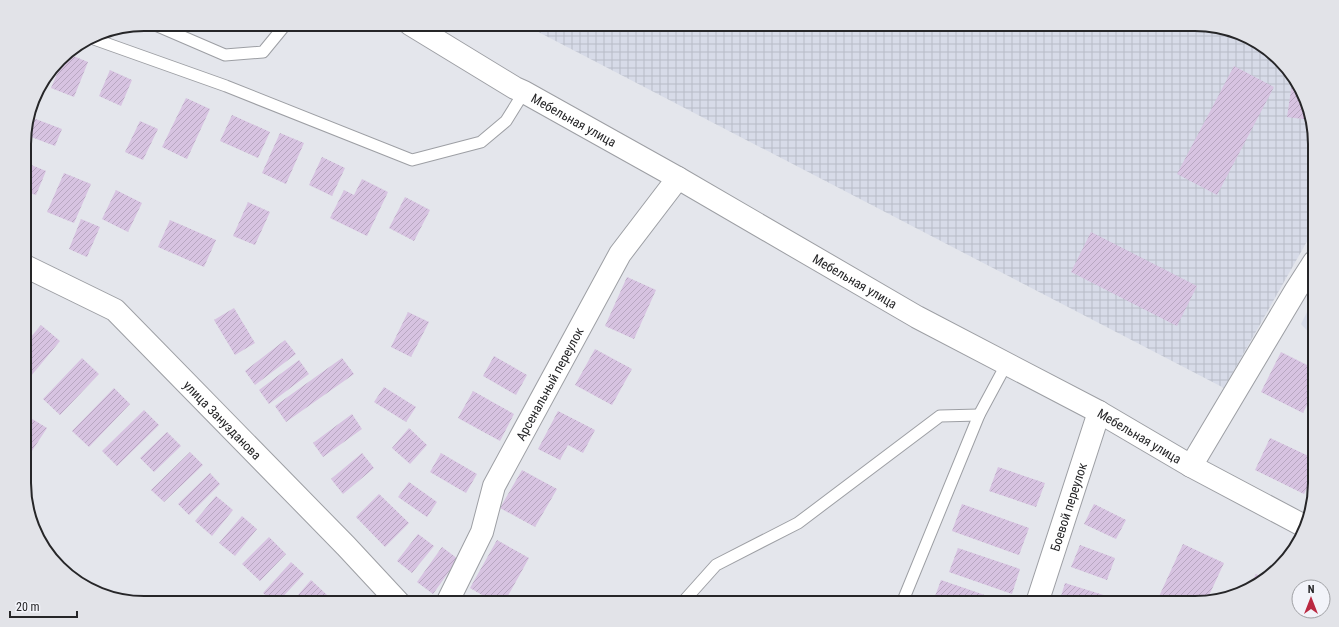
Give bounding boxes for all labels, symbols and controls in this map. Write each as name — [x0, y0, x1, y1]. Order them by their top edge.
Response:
street label: Мебельная улица — [529, 91, 619, 150]
street label: Мебельная улица — [810, 251, 900, 312]
street label: Арсенальный переулок — [513, 324, 587, 443]
street label: улица Занузданова — [180, 378, 264, 463]
street label: Мебельная улица — [1095, 406, 1184, 467]
street label: Боевой переулок — [1047, 460, 1090, 553]
north arrow — [1291, 579, 1331, 619]
text: N — [1308, 583, 1315, 596]
scale bar — [10, 593, 77, 619]
text: 20 m — [16, 600, 40, 614]

